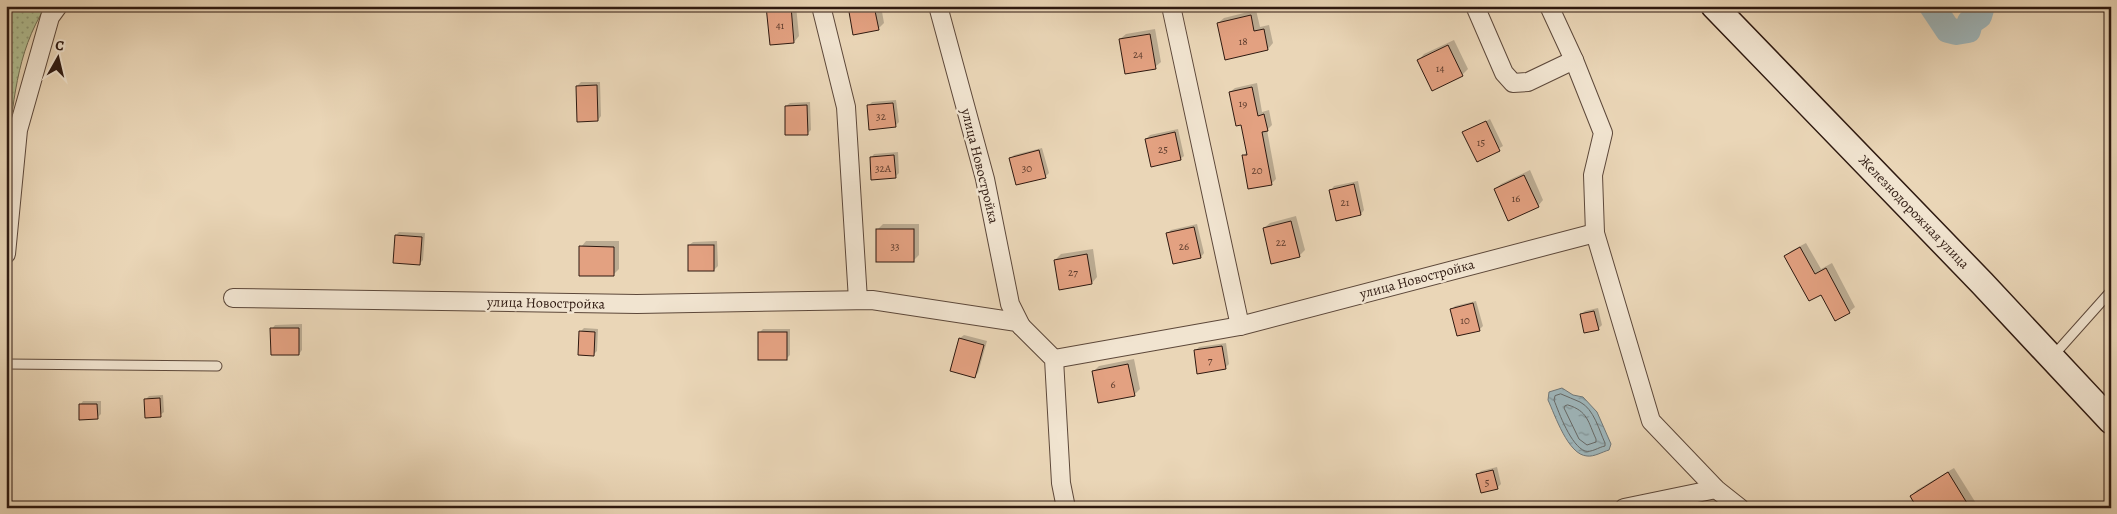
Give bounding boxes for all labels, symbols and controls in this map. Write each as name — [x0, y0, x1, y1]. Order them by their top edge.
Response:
house number: 41 — [776, 18, 785, 33]
north arrow — [32, 32, 82, 82]
house number: 18 — [1238, 34, 1248, 49]
text: С — [54, 36, 66, 56]
house number: 24 — [1133, 47, 1143, 62]
house number: 14 — [1436, 61, 1444, 76]
house number: 19 — [1239, 96, 1247, 111]
street label: улица Новостройка — [956, 105, 1004, 226]
house number: 32 — [876, 109, 886, 124]
house number: 15 — [1477, 135, 1486, 150]
house number: 25 — [1158, 142, 1168, 157]
street label: Железнодорожная улица — [1854, 151, 1974, 274]
house number: 32А — [875, 161, 892, 176]
house number: 30 — [1022, 161, 1032, 176]
house number: 20 — [1251, 163, 1263, 178]
house number: 16 — [1512, 191, 1520, 206]
house number: 21 — [1341, 195, 1350, 210]
house number: 22 — [1276, 235, 1286, 250]
house number: 33 — [890, 239, 900, 254]
house number: 26 — [1179, 239, 1189, 254]
street label: улица Новостройка — [1357, 254, 1477, 304]
house number: 27 — [1068, 265, 1078, 280]
street label: улица Новостройка — [486, 292, 606, 314]
house number: 10 — [1460, 313, 1470, 328]
house number: 7 — [1208, 353, 1213, 368]
house number: 6 — [1110, 377, 1116, 392]
house number: 5 — [1485, 475, 1490, 490]

